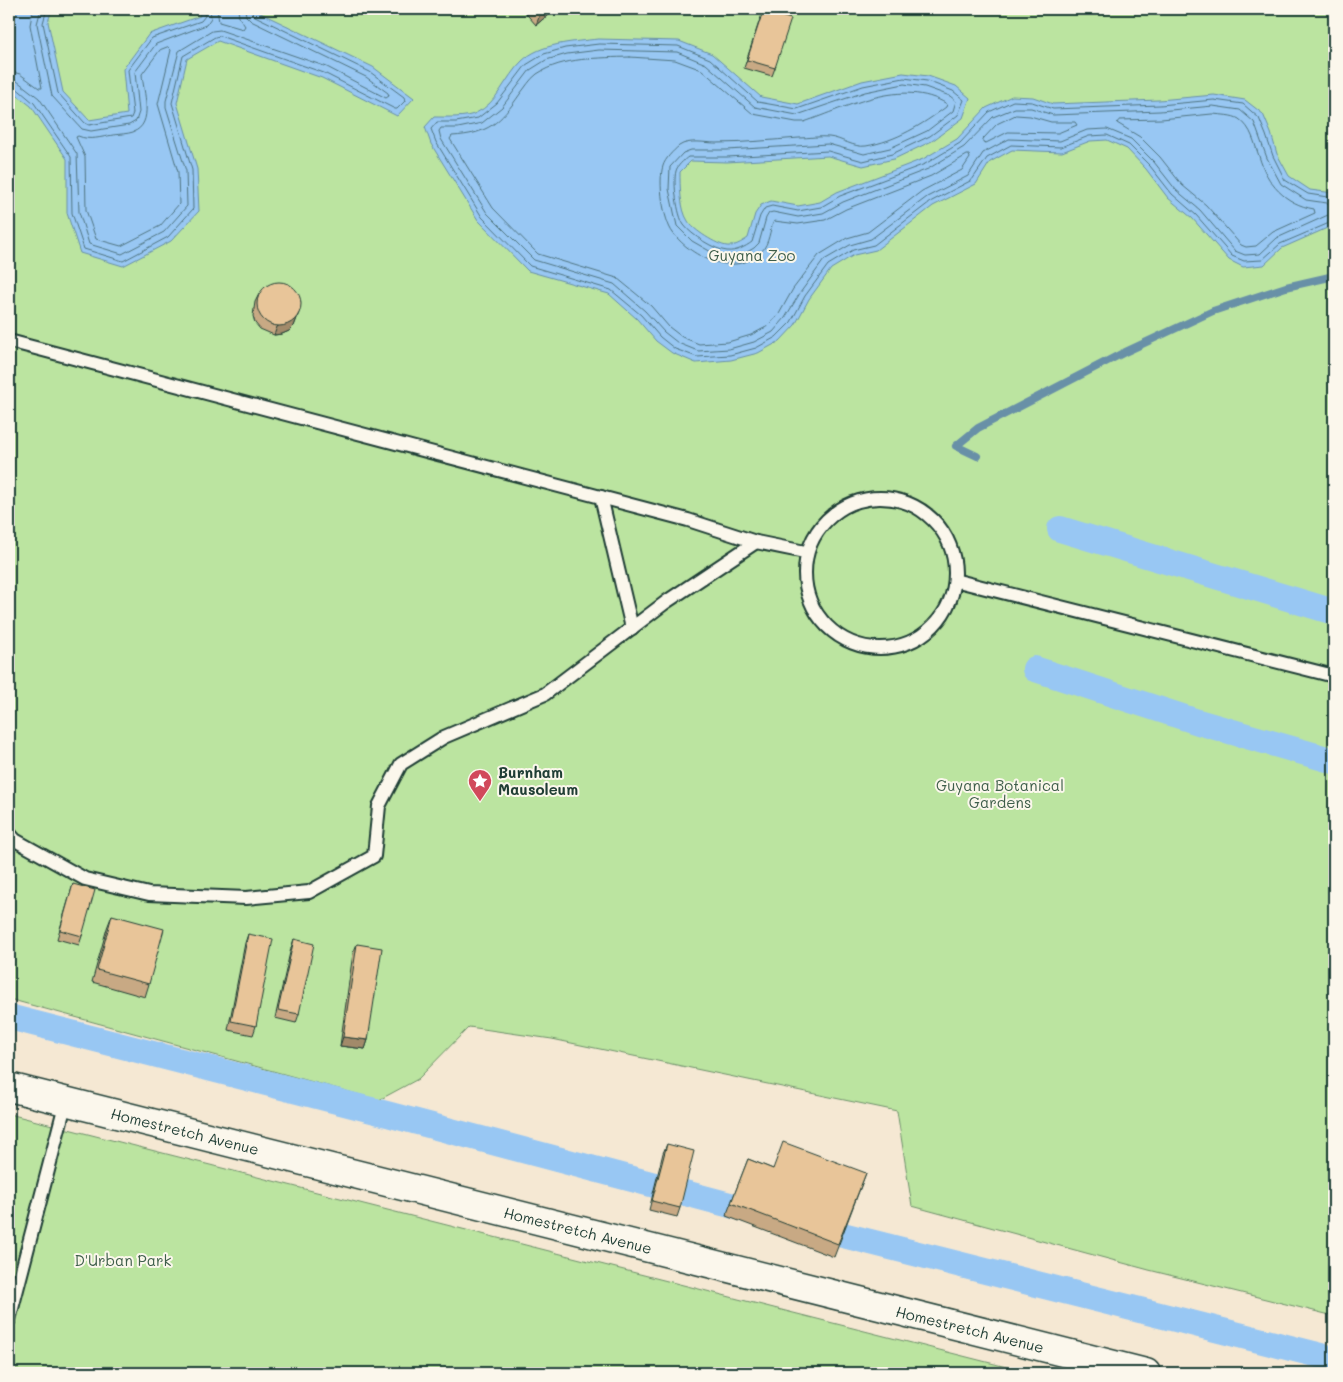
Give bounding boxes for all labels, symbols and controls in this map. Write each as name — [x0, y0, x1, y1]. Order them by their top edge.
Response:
park label: Guyana Zoo — [709, 245, 796, 265]
place label: Burnham Mausoleum — [498, 762, 578, 799]
place icon: Burnham Mausoleum — [467, 768, 493, 802]
park label: Guyana Botanical Gardens — [936, 775, 1064, 812]
street label: Homestretch Avenue — [109, 1103, 261, 1159]
street label: Homestretch Avenue — [502, 1202, 654, 1258]
park label: D'Urban Park — [74, 1250, 172, 1270]
street label: Homestretch Avenue — [894, 1301, 1046, 1357]

